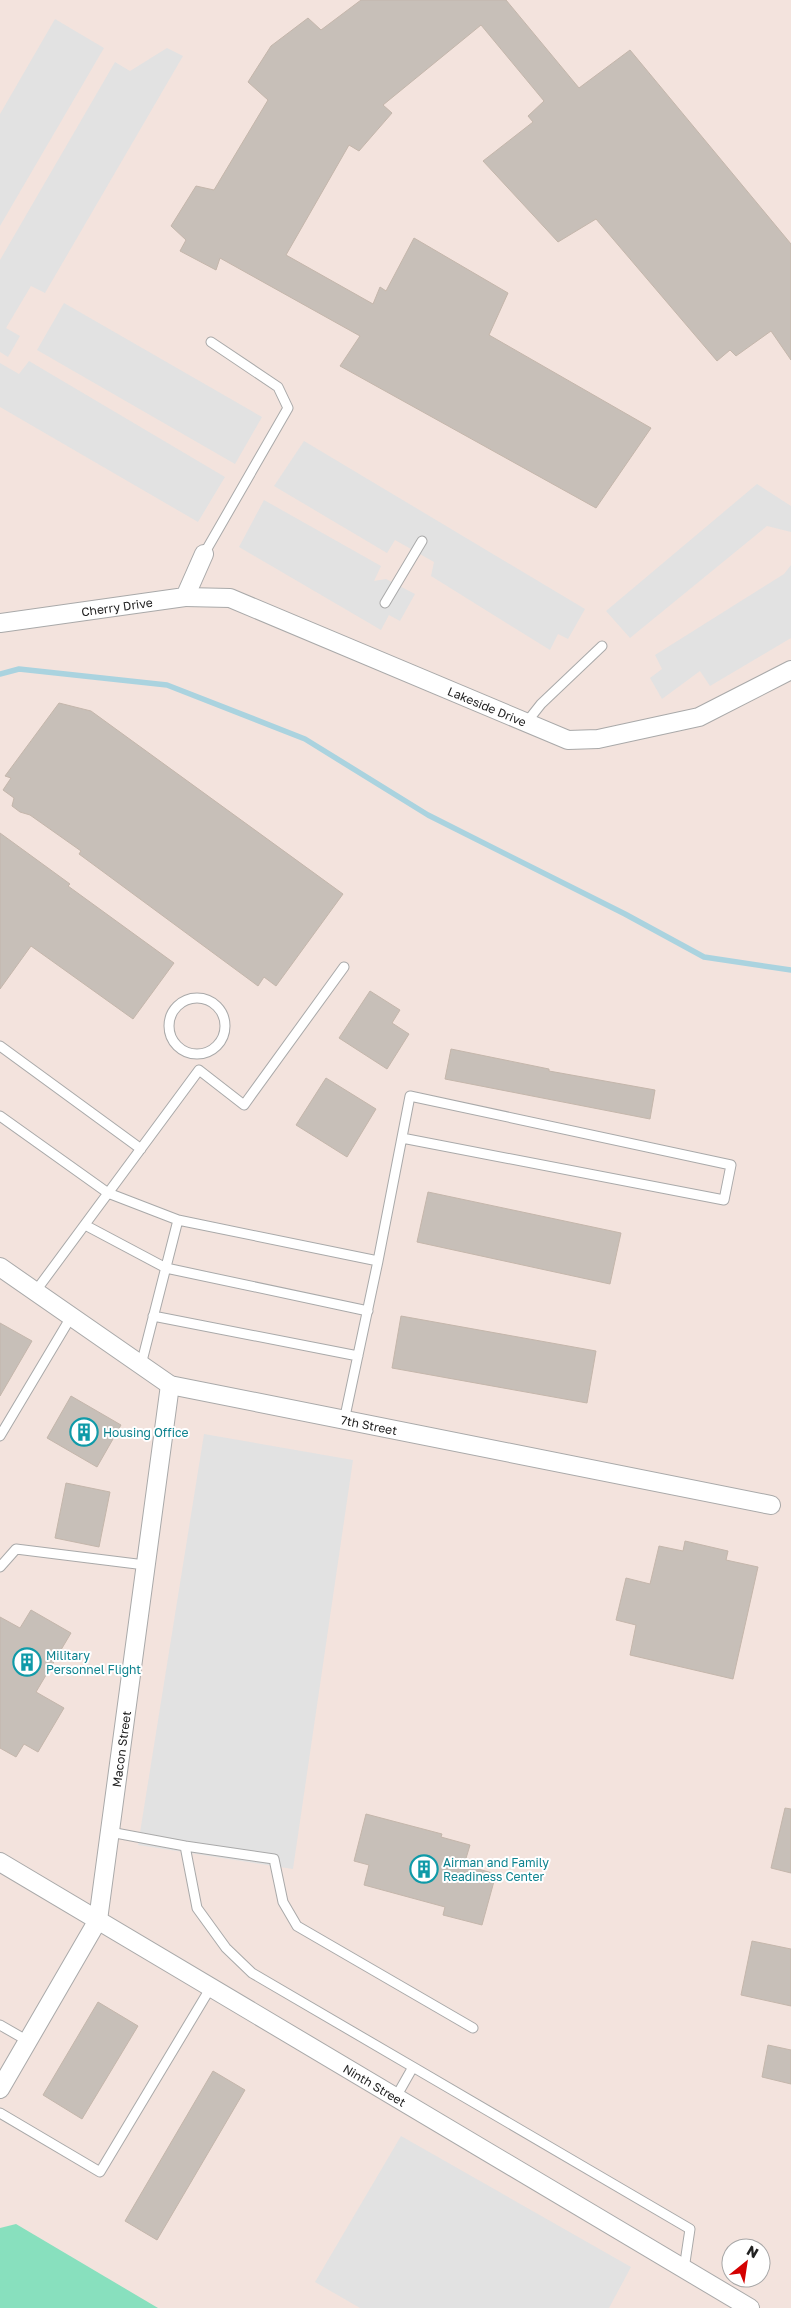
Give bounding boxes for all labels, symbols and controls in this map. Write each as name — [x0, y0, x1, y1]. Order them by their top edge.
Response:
street label: Cherry Drive — [80, 594, 153, 619]
street label: Lakeside Drive — [446, 683, 529, 729]
street label: 7th Street — [340, 1412, 399, 1438]
building icon: Housing Office — [69, 1417, 99, 1447]
place label: Housing Office — [103, 1425, 188, 1440]
building icon: Military Personnel Flight — [12, 1647, 42, 1677]
place label: Military Personnel Flight — [46, 1648, 141, 1677]
street label: Macon Street — [108, 1710, 134, 1788]
building icon: Airman and Family Readiness Center — [409, 1854, 439, 1884]
place label: Airman and Family Readiness Center — [443, 1855, 549, 1884]
street label: Ninth Street — [341, 2060, 409, 2109]
north arrow — [721, 2238, 771, 2288]
text: N — [744, 2241, 762, 2261]

